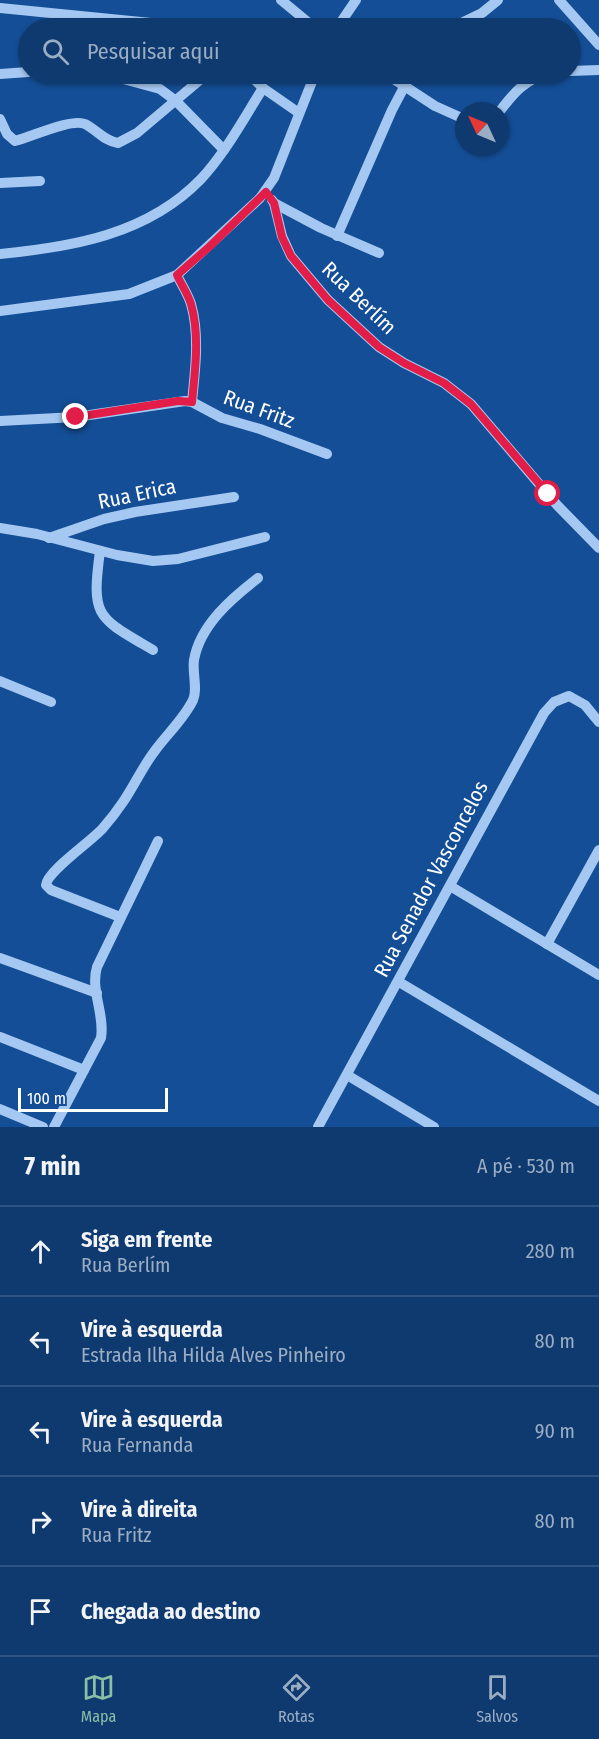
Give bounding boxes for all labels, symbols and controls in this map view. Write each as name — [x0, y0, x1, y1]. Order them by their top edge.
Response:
search box — [18, 18, 581, 84]
icon: search — [39, 35, 72, 68]
text: Pesquisar aqui — [87, 38, 219, 65]
north arrow — [455, 102, 509, 156]
street label: Rua Berlím — [316, 256, 402, 340]
street label: Rua Fritz — [220, 384, 298, 434]
route end — [62, 403, 88, 429]
street label: Rua Erica — [96, 473, 178, 515]
route start — [534, 480, 560, 506]
street label: Rua Senador Vasconcelos — [368, 776, 494, 982]
scale bar — [18, 1085, 168, 1112]
text: 100 m — [27, 1089, 66, 1108]
text: 7 min — [24, 1151, 81, 1182]
text: A pé · 530 m — [477, 1154, 575, 1178]
text: Siga em frente — [81, 1226, 212, 1253]
icon: ahead — [24, 1235, 57, 1268]
text: 280 m — [526, 1239, 575, 1263]
text: Rua Berlím — [81, 1253, 170, 1277]
text: Vire à esquerda — [81, 1316, 223, 1343]
icon: left — [24, 1325, 57, 1358]
text: 80 m — [535, 1329, 575, 1353]
text: Estrada Ilha Hilda Alves Pinheiro — [81, 1343, 346, 1367]
text: Vire à esquerda — [81, 1406, 223, 1433]
icon: left — [24, 1415, 57, 1448]
text: 90 m — [535, 1419, 575, 1443]
text: Rua Fernanda — [81, 1433, 193, 1457]
text: Vire à direita — [81, 1496, 197, 1523]
icon: right — [24, 1505, 57, 1538]
text: 80 m — [535, 1509, 575, 1533]
text: Rua Fritz — [81, 1523, 151, 1547]
icon: arrive — [24, 1595, 57, 1628]
text: Chegada ao destino — [81, 1598, 261, 1625]
tab: Mapa — [81, 1671, 116, 1726]
tab: Rotas — [278, 1671, 315, 1726]
tab: Salvos — [476, 1671, 518, 1726]

